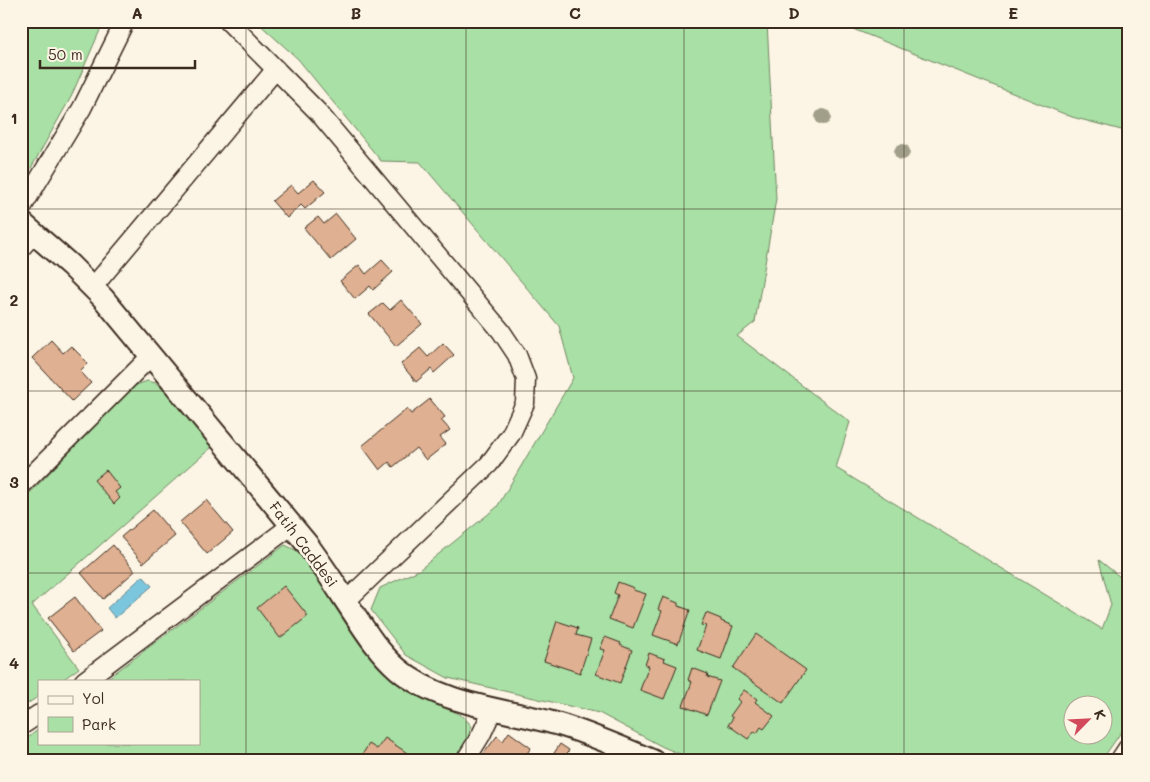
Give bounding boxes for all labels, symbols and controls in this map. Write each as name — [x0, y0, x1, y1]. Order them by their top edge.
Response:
text: A — [131, 2, 143, 23]
text: B — [351, 2, 361, 23]
text: C — [569, 2, 581, 23]
text: D — [788, 2, 800, 23]
text: E — [1008, 2, 1018, 23]
scale bar — [40, 38, 195, 70]
text: 50 m — [48, 44, 83, 64]
text: 1 — [10, 107, 18, 128]
text: 2 — [10, 289, 19, 310]
text: 3 — [9, 471, 19, 492]
street label: Fatih Caddesi — [265, 497, 343, 591]
text: 4 — [9, 652, 19, 673]
legend — [38, 680, 200, 744]
text: Yol — [82, 688, 105, 708]
north arrow — [1062, 694, 1112, 744]
text: K — [1090, 706, 1111, 723]
text: Park — [82, 714, 116, 734]

